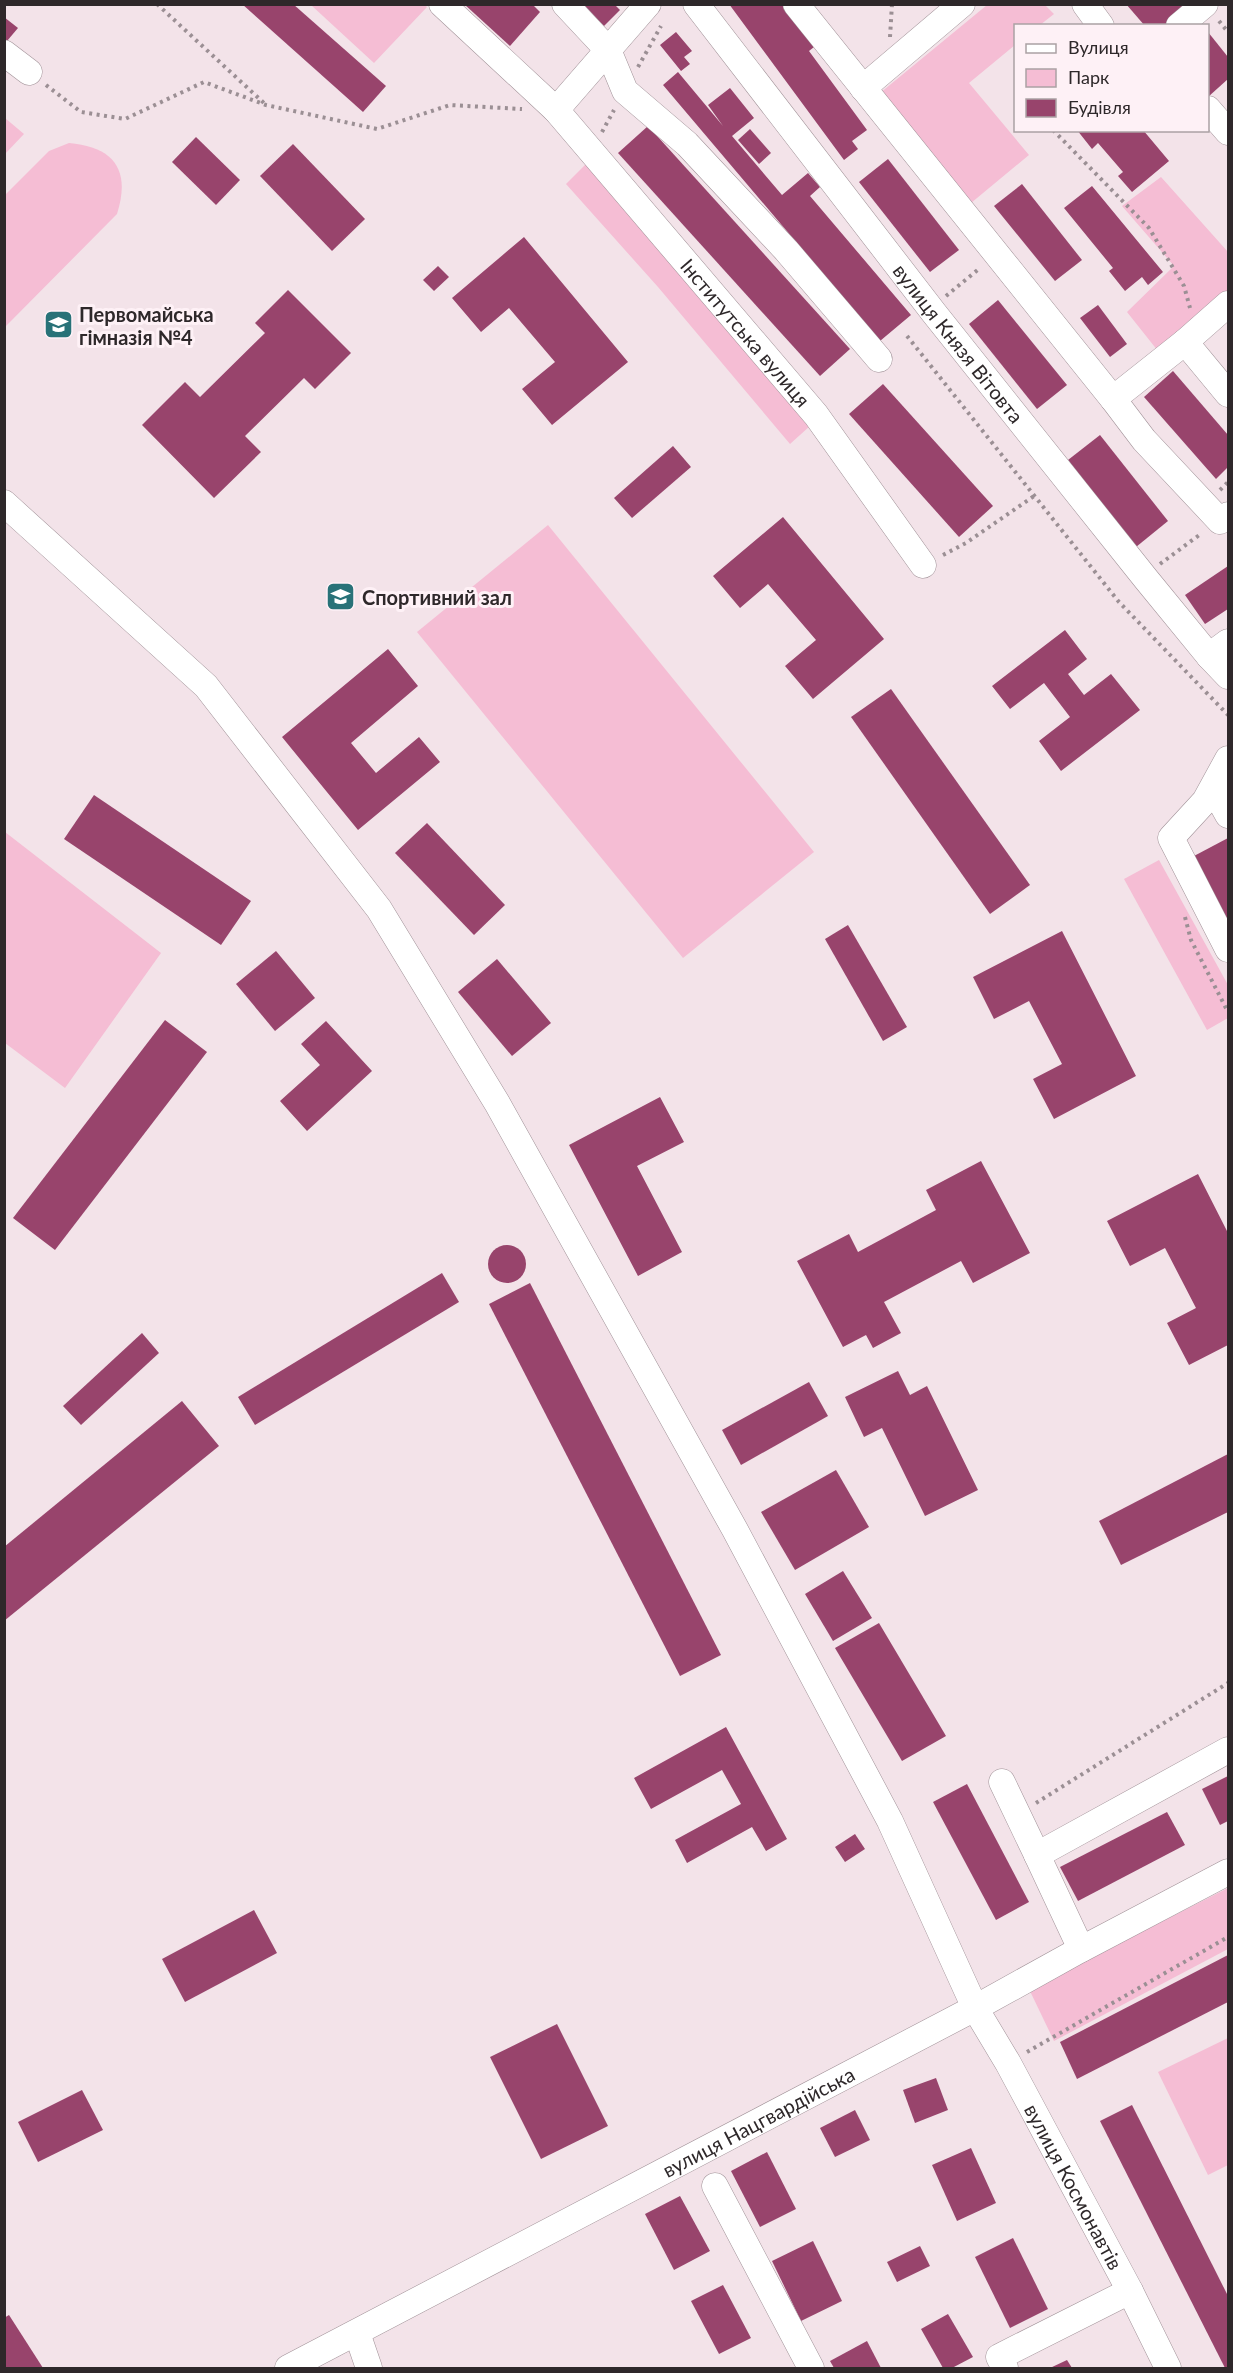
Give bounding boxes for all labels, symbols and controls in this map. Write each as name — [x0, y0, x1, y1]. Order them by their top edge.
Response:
legend — [1014, 24, 1209, 132]
text: Вулиця — [1068, 36, 1129, 58]
text: Парк — [1068, 66, 1110, 88]
text: Будівля — [1068, 96, 1131, 118]
street label: Інститутська вулиця — [676, 254, 815, 411]
street label: вулиця Князя Вітовта — [888, 259, 1029, 428]
place label: Первомайська гімназія №4 — [79, 302, 214, 349]
school or university icon: Первомайська гімназія №4 — [42, 309, 74, 341]
school or university icon: Спортивний зал — [325, 581, 357, 613]
place label: Спортивний зал — [362, 585, 512, 609]
street label: вулиця Нацгвардійська — [658, 2061, 858, 2182]
street label: вулиця Космонавтів — [1020, 2100, 1128, 2273]

